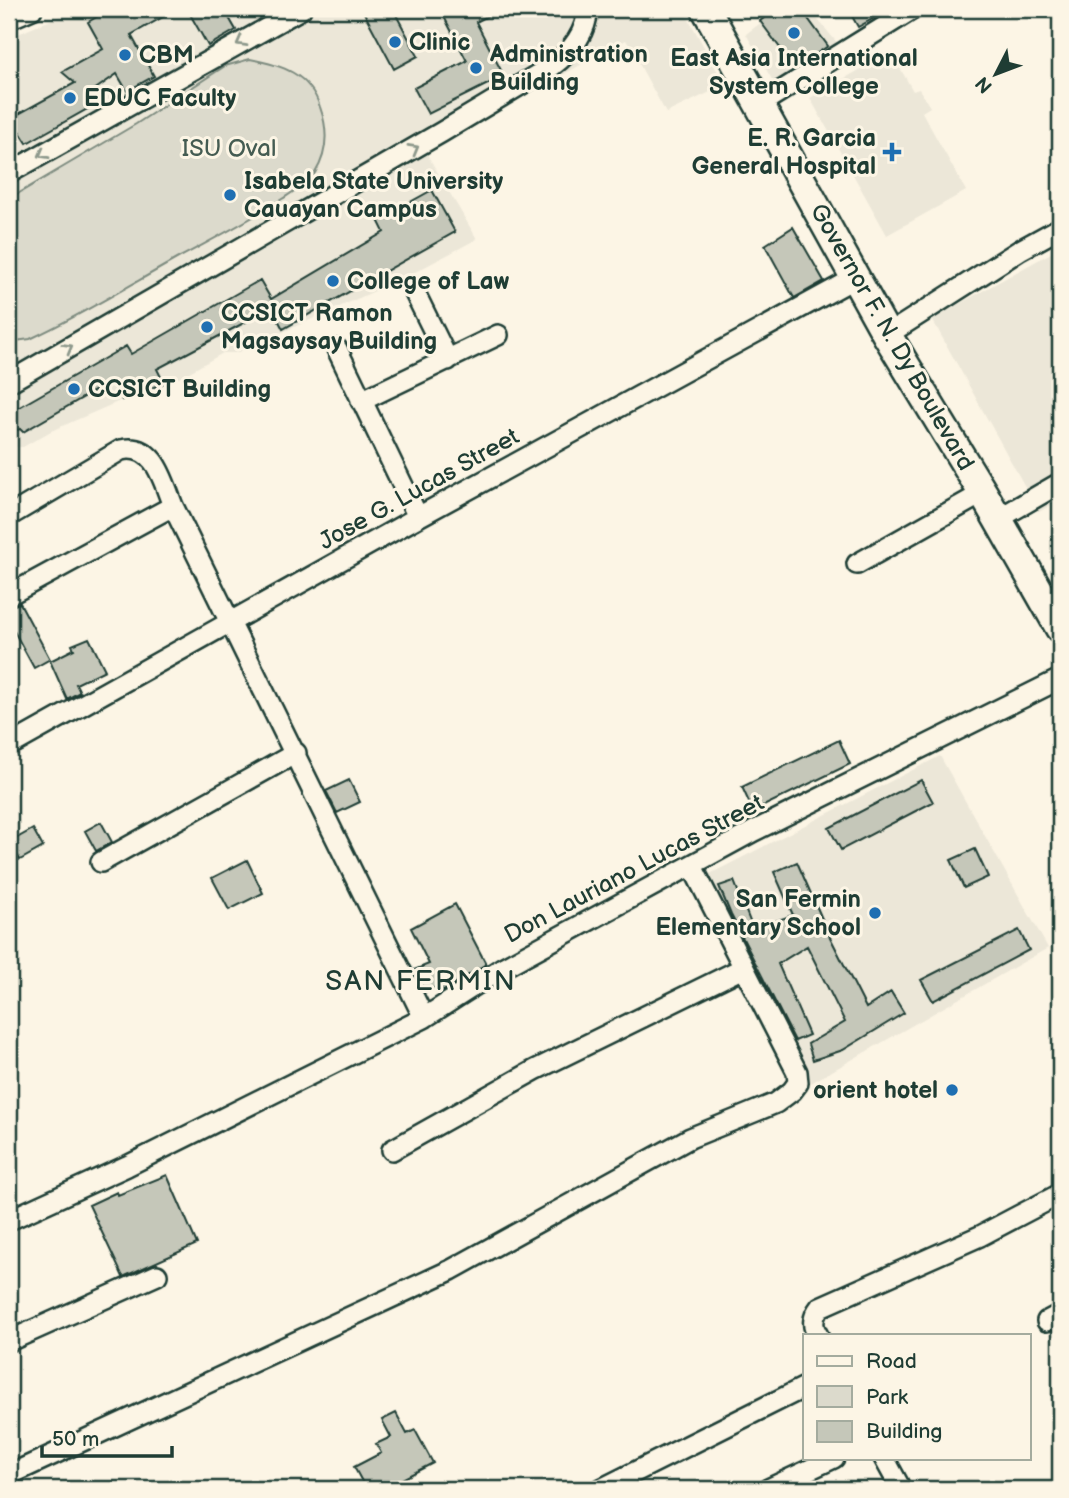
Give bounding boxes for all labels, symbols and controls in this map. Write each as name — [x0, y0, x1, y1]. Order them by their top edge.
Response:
marker: East Asia International System College — [786, 25, 802, 41]
place label: Clinic — [409, 28, 470, 57]
one-way arrow — [236, 34, 249, 47]
marker: Clinic — [387, 34, 403, 50]
north arrow — [960, 38, 1030, 108]
place label: Administration Building — [489, 40, 648, 97]
place label: CBM — [139, 41, 194, 70]
place label: East Asia International System College — [670, 44, 918, 101]
marker: CBM — [117, 47, 133, 63]
marker: Administration Building — [468, 60, 484, 76]
text: N — [971, 71, 998, 97]
place label: EDUC Faculty — [84, 84, 236, 113]
marker: EDUC Faculty — [62, 90, 78, 106]
place label: E. R. Garcia General Hospital — [692, 124, 876, 181]
park label: ISU Oval — [182, 134, 276, 163]
marker: E. R. Garcia General Hospital — [882, 142, 902, 162]
one-way arrow — [406, 144, 419, 157]
one-way arrow — [38, 146, 51, 159]
place label: Isabela State University Cauayan Campus — [244, 167, 503, 224]
marker: Isabela State University Cauayan Campus — [222, 187, 238, 203]
street label: Governor F. N. Dy Boulevard — [804, 198, 980, 476]
place label: College of Law — [347, 267, 510, 296]
marker: College of Law — [325, 273, 341, 289]
place label: CCSICT Ramon Magsaysay Building — [221, 299, 437, 356]
marker: CCSICT Ramon Magsaysay Building — [199, 319, 215, 335]
one-way arrow — [60, 343, 73, 356]
place label: CCSICT Building — [88, 375, 271, 404]
marker: CCSICT Building — [66, 381, 82, 397]
street label: Jose G. Lucas Street — [314, 422, 525, 556]
street label: Don Lauriano Lucas Street — [499, 788, 769, 950]
place label: San Fermin Elementary School — [655, 885, 861, 942]
marker: San Fermin Elementary School — [867, 905, 883, 921]
district label: SAN FERMIN — [325, 965, 517, 998]
place label: orient hotel — [813, 1076, 938, 1105]
marker: orient hotel — [944, 1082, 960, 1098]
legend — [803, 1334, 1030, 1460]
text: Road — [866, 1349, 917, 1374]
text: Park — [866, 1385, 909, 1410]
scale bar — [42, 1414, 172, 1458]
text: Building — [866, 1419, 942, 1444]
text: 50 m — [52, 1427, 99, 1452]

